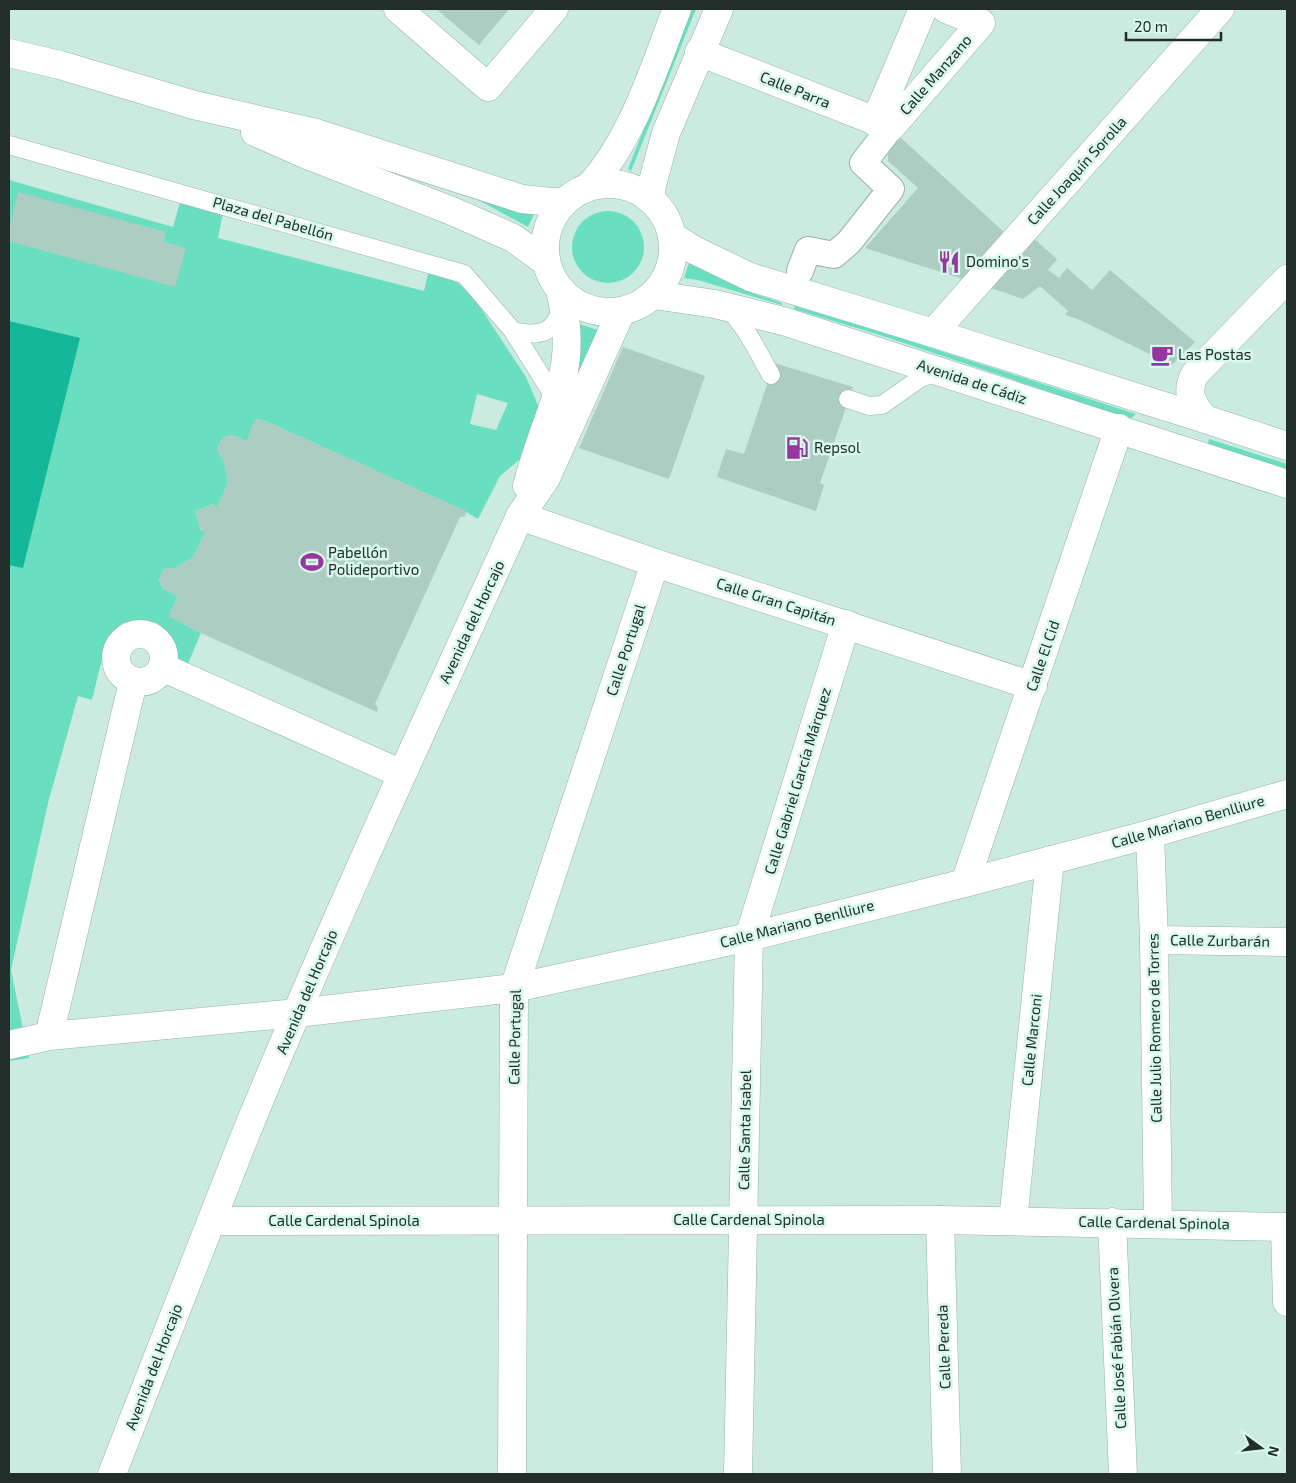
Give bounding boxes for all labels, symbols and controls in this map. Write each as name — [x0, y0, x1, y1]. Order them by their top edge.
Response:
scale bar — [1126, 10, 1221, 42]
text: 20 m — [1134, 17, 1168, 35]
street label: Calle Manzano — [896, 31, 975, 118]
street label: Calle Parra — [758, 67, 833, 111]
street label: Calle Joaquín Sorolla — [1023, 112, 1130, 228]
street label: Plaza del Pabellón — [211, 192, 336, 244]
restaurant icon: Domino's — [936, 249, 962, 275]
place label: Domino's — [966, 252, 1029, 270]
cafe icon: Las Postas — [1149, 342, 1175, 368]
place label: Las Postas — [1178, 345, 1251, 363]
street label: Avenida de Cádiz — [915, 355, 1029, 407]
fuel station icon: Repsol — [784, 435, 810, 461]
place label: Repsol — [814, 438, 861, 456]
place label: Pabellón Polideportivo — [328, 543, 419, 578]
sports icon: Pabellón Polideportivo — [299, 549, 325, 575]
street label: Avenida del Horcajo — [435, 557, 508, 686]
street label: Calle Gran Capitán — [714, 573, 838, 629]
street label: Calle Portugal — [602, 601, 649, 698]
street label: Calle El Cid — [1022, 618, 1063, 693]
street label: Calle Gabriel García Márquez — [760, 685, 834, 876]
street label: Calle Mariano Benlliure — [1109, 791, 1266, 851]
street label: Calle Mariano Benlliure — [718, 895, 876, 951]
street label: Avenida del Horcajo — [272, 926, 341, 1057]
street label: Calle Zurbarán — [1170, 930, 1270, 950]
street label: Calle Julio Romero de Torres — [1143, 933, 1165, 1123]
street label: Calle Portugal — [504, 988, 524, 1085]
street label: Calle Marconi — [1017, 993, 1045, 1087]
street label: Calle Santa Isabel — [734, 1069, 754, 1190]
street label: Calle Cardenal Spinola — [673, 1210, 825, 1228]
street label: Calle Cardenal Spinola — [268, 1211, 420, 1229]
street label: Calle Cardenal Spinola — [1078, 1212, 1230, 1232]
street label: Calle José Fabián Olvera — [1103, 1267, 1129, 1430]
street label: Avenida del Horcajo — [121, 1301, 186, 1433]
street label: Calle Pereda — [933, 1304, 953, 1390]
north arrow — [1236, 1423, 1286, 1473]
text: N — [1265, 1444, 1284, 1459]

